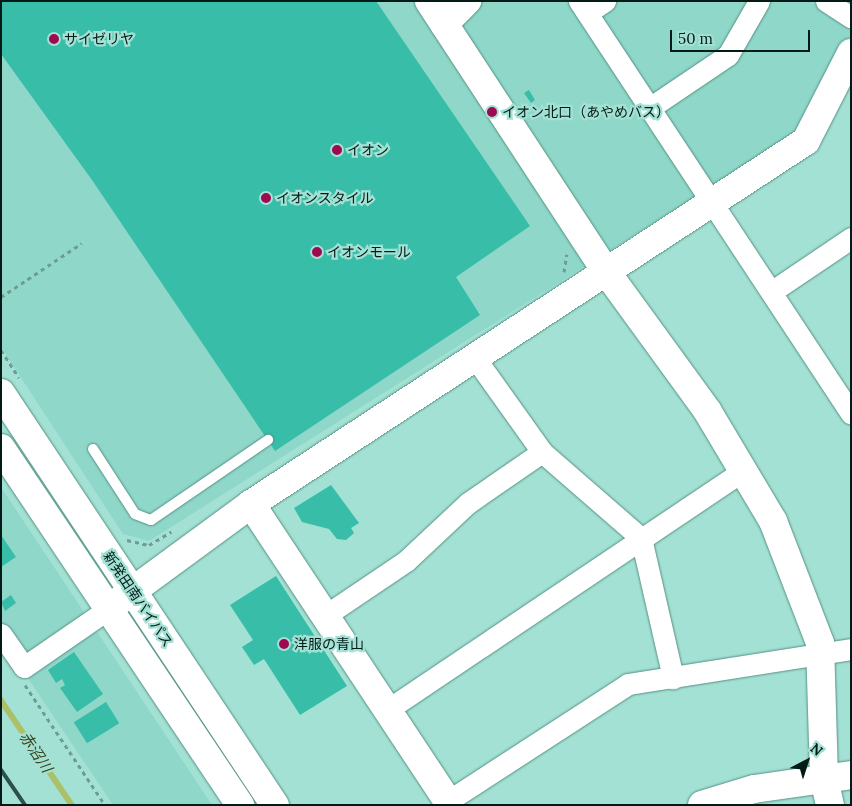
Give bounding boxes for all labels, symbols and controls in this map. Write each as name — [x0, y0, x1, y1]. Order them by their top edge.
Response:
scale bar — [672, 20, 812, 52]
text: 50 m — [678, 29, 713, 48]
place label: サイゼリヤ — [64, 31, 134, 47]
marker: サイゼリヤ — [48, 33, 60, 45]
place label: イオン北口（あやめバス） — [502, 104, 670, 120]
marker: イオン北口（あやめバス） — [486, 106, 498, 118]
place label: イオン — [347, 142, 389, 158]
marker: イオン — [331, 144, 343, 156]
place label: イオンスタイル — [276, 190, 374, 206]
marker: イオンスタイル — [260, 192, 272, 204]
place label: イオンモール — [327, 244, 411, 260]
marker: イオンモール — [311, 246, 323, 258]
street label: 新発田南バイパス — [100, 548, 176, 650]
place label: 洋服の青山 — [294, 636, 364, 652]
marker: 洋服の青山 — [278, 638, 290, 650]
water label: 赤沼川 — [16, 728, 56, 776]
north arrow — [782, 736, 832, 786]
text: N — [807, 739, 827, 760]

